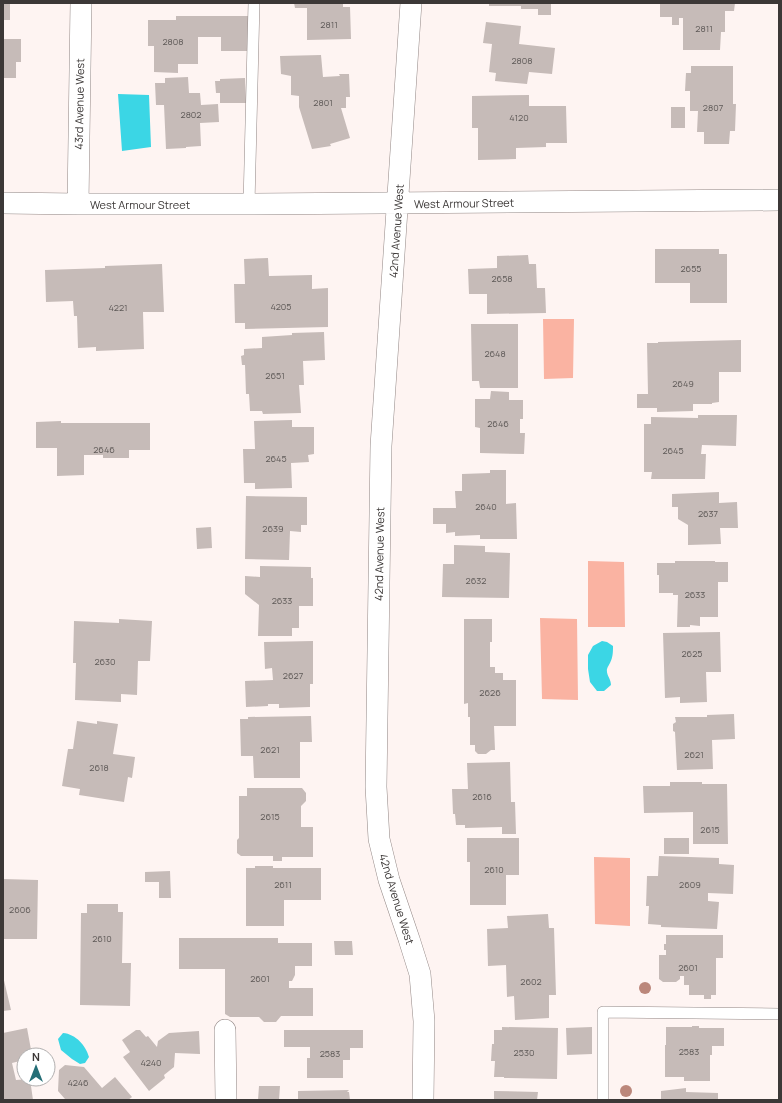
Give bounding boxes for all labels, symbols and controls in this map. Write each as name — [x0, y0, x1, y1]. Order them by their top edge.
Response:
house number: 2811 — [320, 18, 338, 31]
house number: 2811 — [695, 22, 713, 35]
house number: 2808 — [162, 35, 184, 48]
house number: 2808 — [511, 54, 533, 67]
street label: 43rd Avenue West — [71, 58, 87, 150]
house number: 2801 — [313, 96, 333, 109]
house number: 2807 — [703, 101, 724, 114]
house number: 2802 — [181, 108, 201, 121]
house number: 4120 — [509, 111, 529, 124]
street label: 42nd Avenue West — [385, 184, 407, 278]
street label: West Armour Street — [414, 195, 514, 211]
street label: West Armour Street — [90, 197, 190, 212]
house number: 2655 — [680, 262, 702, 275]
house number: 2658 — [491, 272, 513, 285]
house number: 4205 — [270, 300, 292, 313]
house number: 4221 — [108, 301, 128, 314]
house number: 2648 — [484, 347, 506, 360]
house number: 2651 — [265, 369, 285, 382]
house number: 2649 — [672, 377, 694, 390]
house number: 2646 — [487, 417, 509, 430]
house number: 2646 — [93, 443, 115, 456]
house number: 2645 — [662, 444, 684, 457]
house number: 2645 — [265, 452, 287, 465]
house number: 2640 — [475, 500, 497, 513]
street label: 42nd Avenue West — [371, 507, 387, 601]
house number: 2637 — [698, 507, 719, 520]
house number: 2639 — [262, 522, 284, 535]
house number: 2632 — [466, 574, 486, 587]
house number: 2633 — [685, 588, 705, 601]
house number: 2633 — [272, 594, 292, 607]
house number: 2625 — [681, 647, 703, 660]
house number: 2630 — [94, 655, 116, 668]
house number: 2627 — [283, 669, 304, 682]
house number: 2626 — [479, 686, 501, 699]
house number: 2621 — [260, 743, 280, 756]
house number: 2621 — [684, 748, 704, 761]
house number: 2618 — [89, 761, 109, 774]
house number: 2616 — [472, 790, 492, 803]
house number: 2615 — [260, 810, 280, 823]
house number: 2615 — [700, 823, 720, 836]
street label: 42nd Avenue West — [376, 852, 418, 946]
house number: 2610 — [484, 863, 504, 876]
house number: 2611 — [274, 878, 292, 891]
house number: 2609 — [679, 878, 701, 891]
house number: 2606 — [9, 903, 31, 916]
house number: 2610 — [92, 932, 112, 945]
house number: 2601 — [678, 961, 698, 974]
house number: 2601 — [250, 972, 270, 985]
house number: 2602 — [520, 975, 542, 988]
house number: 2583 — [679, 1045, 699, 1058]
house number: 2530 — [514, 1046, 534, 1059]
north arrow — [16, 1047, 56, 1087]
house number: 2583 — [320, 1047, 340, 1060]
text: N — [32, 1049, 40, 1064]
house number: 4240 — [140, 1056, 162, 1069]
house number: 4246 — [67, 1076, 89, 1089]

